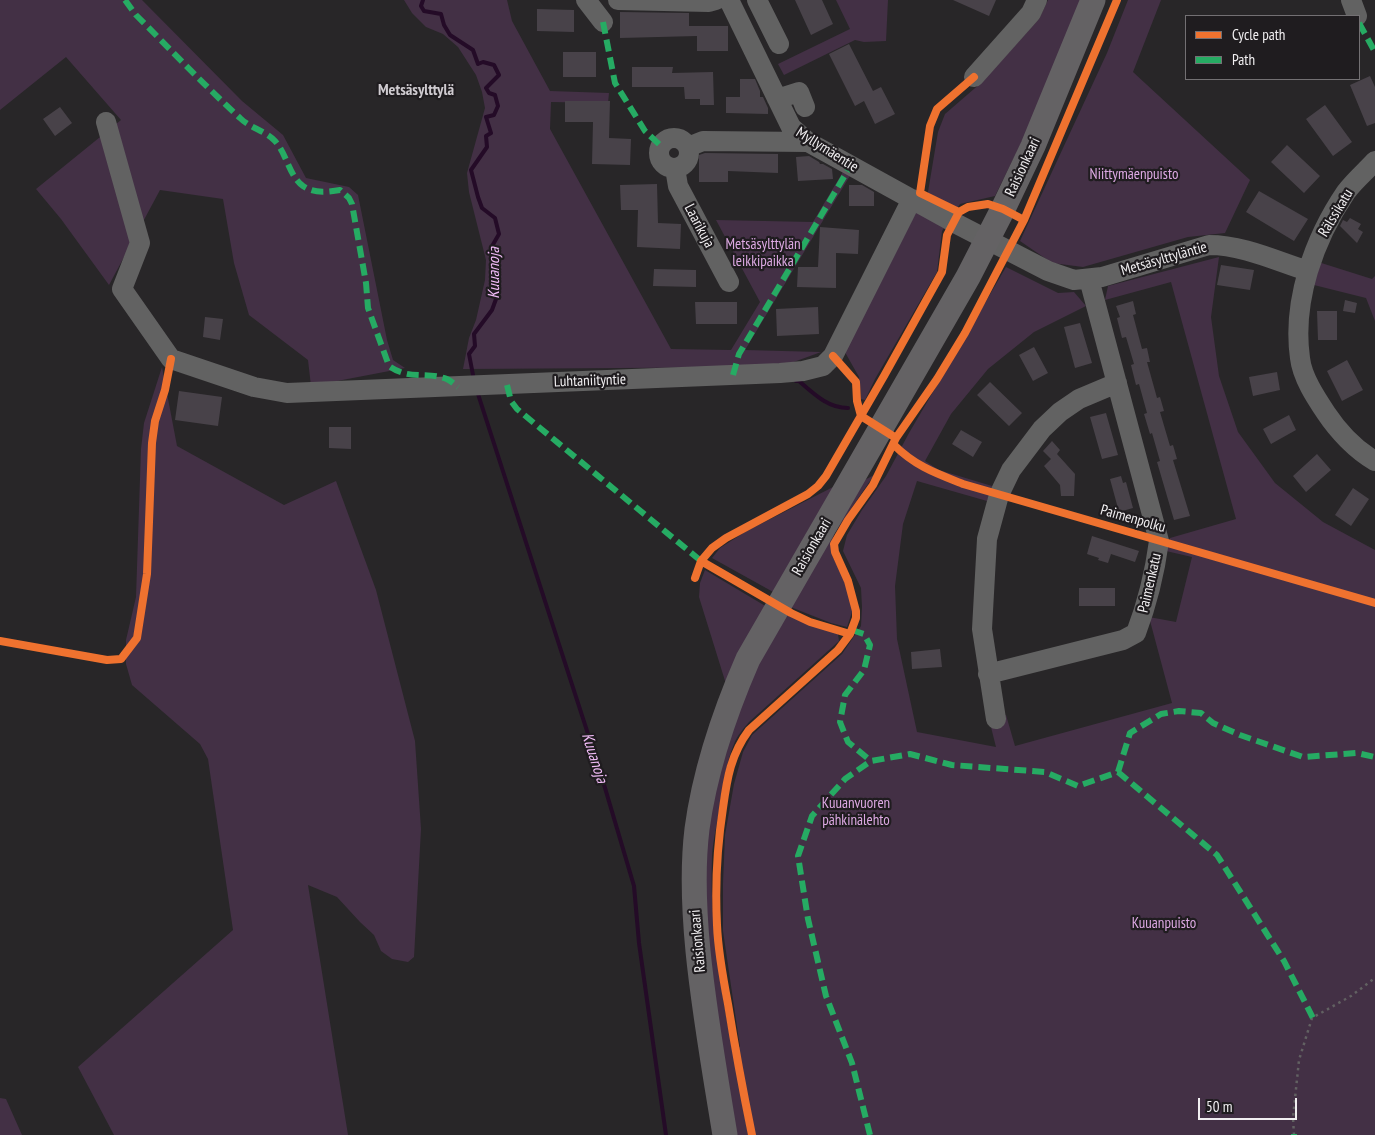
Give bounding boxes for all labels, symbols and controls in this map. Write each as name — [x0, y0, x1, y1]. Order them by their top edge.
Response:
legend — [1185, 15, 1360, 80]
text: Cycle path — [1232, 25, 1285, 44]
text: Path — [1232, 50, 1255, 69]
district label: Metsäsylttylä — [378, 80, 454, 100]
street label: Myllymäentie — [793, 124, 861, 176]
street label: Raisionkaari — [1002, 135, 1044, 199]
park label: Niittymäenpuisto — [1090, 166, 1178, 184]
street label: Rälssikatu — [1315, 186, 1357, 240]
street label: Laarikuja — [680, 201, 718, 251]
park label: Metsäsylttylän leikkipaikka — [725, 236, 801, 271]
street label: Metsäsylttyläntie — [1119, 238, 1209, 280]
water label: Kuuanoja — [484, 247, 504, 299]
street label: Luhtaniityntie — [554, 371, 626, 391]
street label: Paimenpolku — [1098, 501, 1168, 537]
street label: Raisionkaari — [788, 515, 836, 579]
street label: Paimenkatu — [1134, 551, 1166, 615]
water label: Kuuanoja — [577, 730, 611, 786]
park label: Kuuanvuoren pähkinälehto — [822, 795, 890, 830]
street label: Raisionkaari — [686, 909, 710, 973]
park label: Kuuanpuisto — [1132, 915, 1196, 933]
scale bar — [1200, 1088, 1299, 1120]
text: 50 m — [1206, 1097, 1232, 1116]

